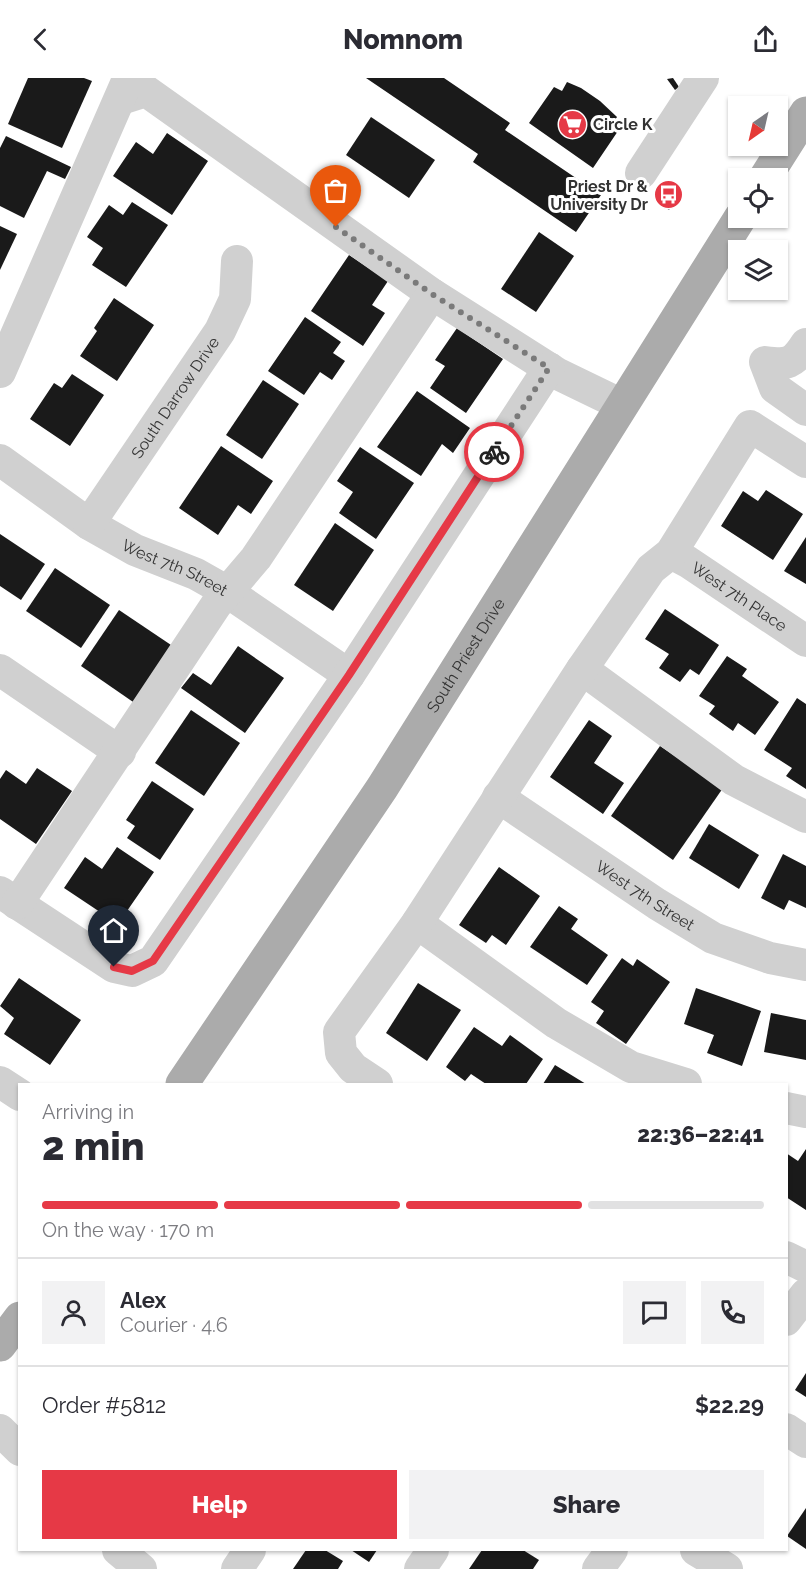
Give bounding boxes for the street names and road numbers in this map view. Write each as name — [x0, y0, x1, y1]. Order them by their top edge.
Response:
street label: South Darrow Drive — [127, 333, 223, 462]
street label: West 7th Street — [119, 535, 232, 600]
street label: West 7th Place — [688, 558, 791, 635]
street label: South Priest Drive — [422, 595, 508, 716]
street label: West 7th Street — [592, 856, 699, 934]

